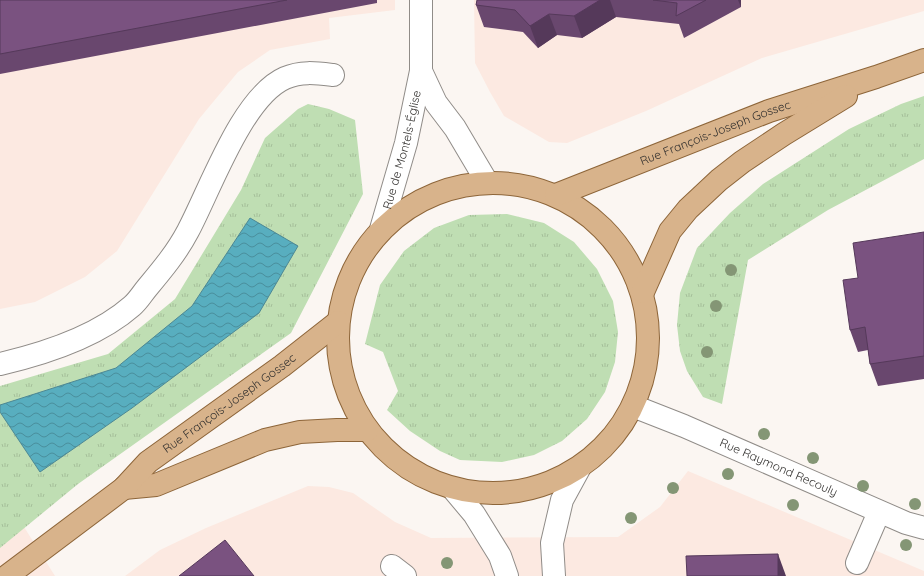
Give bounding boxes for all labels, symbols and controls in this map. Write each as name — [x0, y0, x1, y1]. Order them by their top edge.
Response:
street label: Rue de Montels-Église — [379, 89, 424, 211]
street label: Rue François-Joseph Gossec — [638, 97, 792, 168]
street label: Rue François-Joseph Gossec — [160, 350, 299, 456]
street label: Rue Raymond Recouly — [718, 435, 840, 499]

